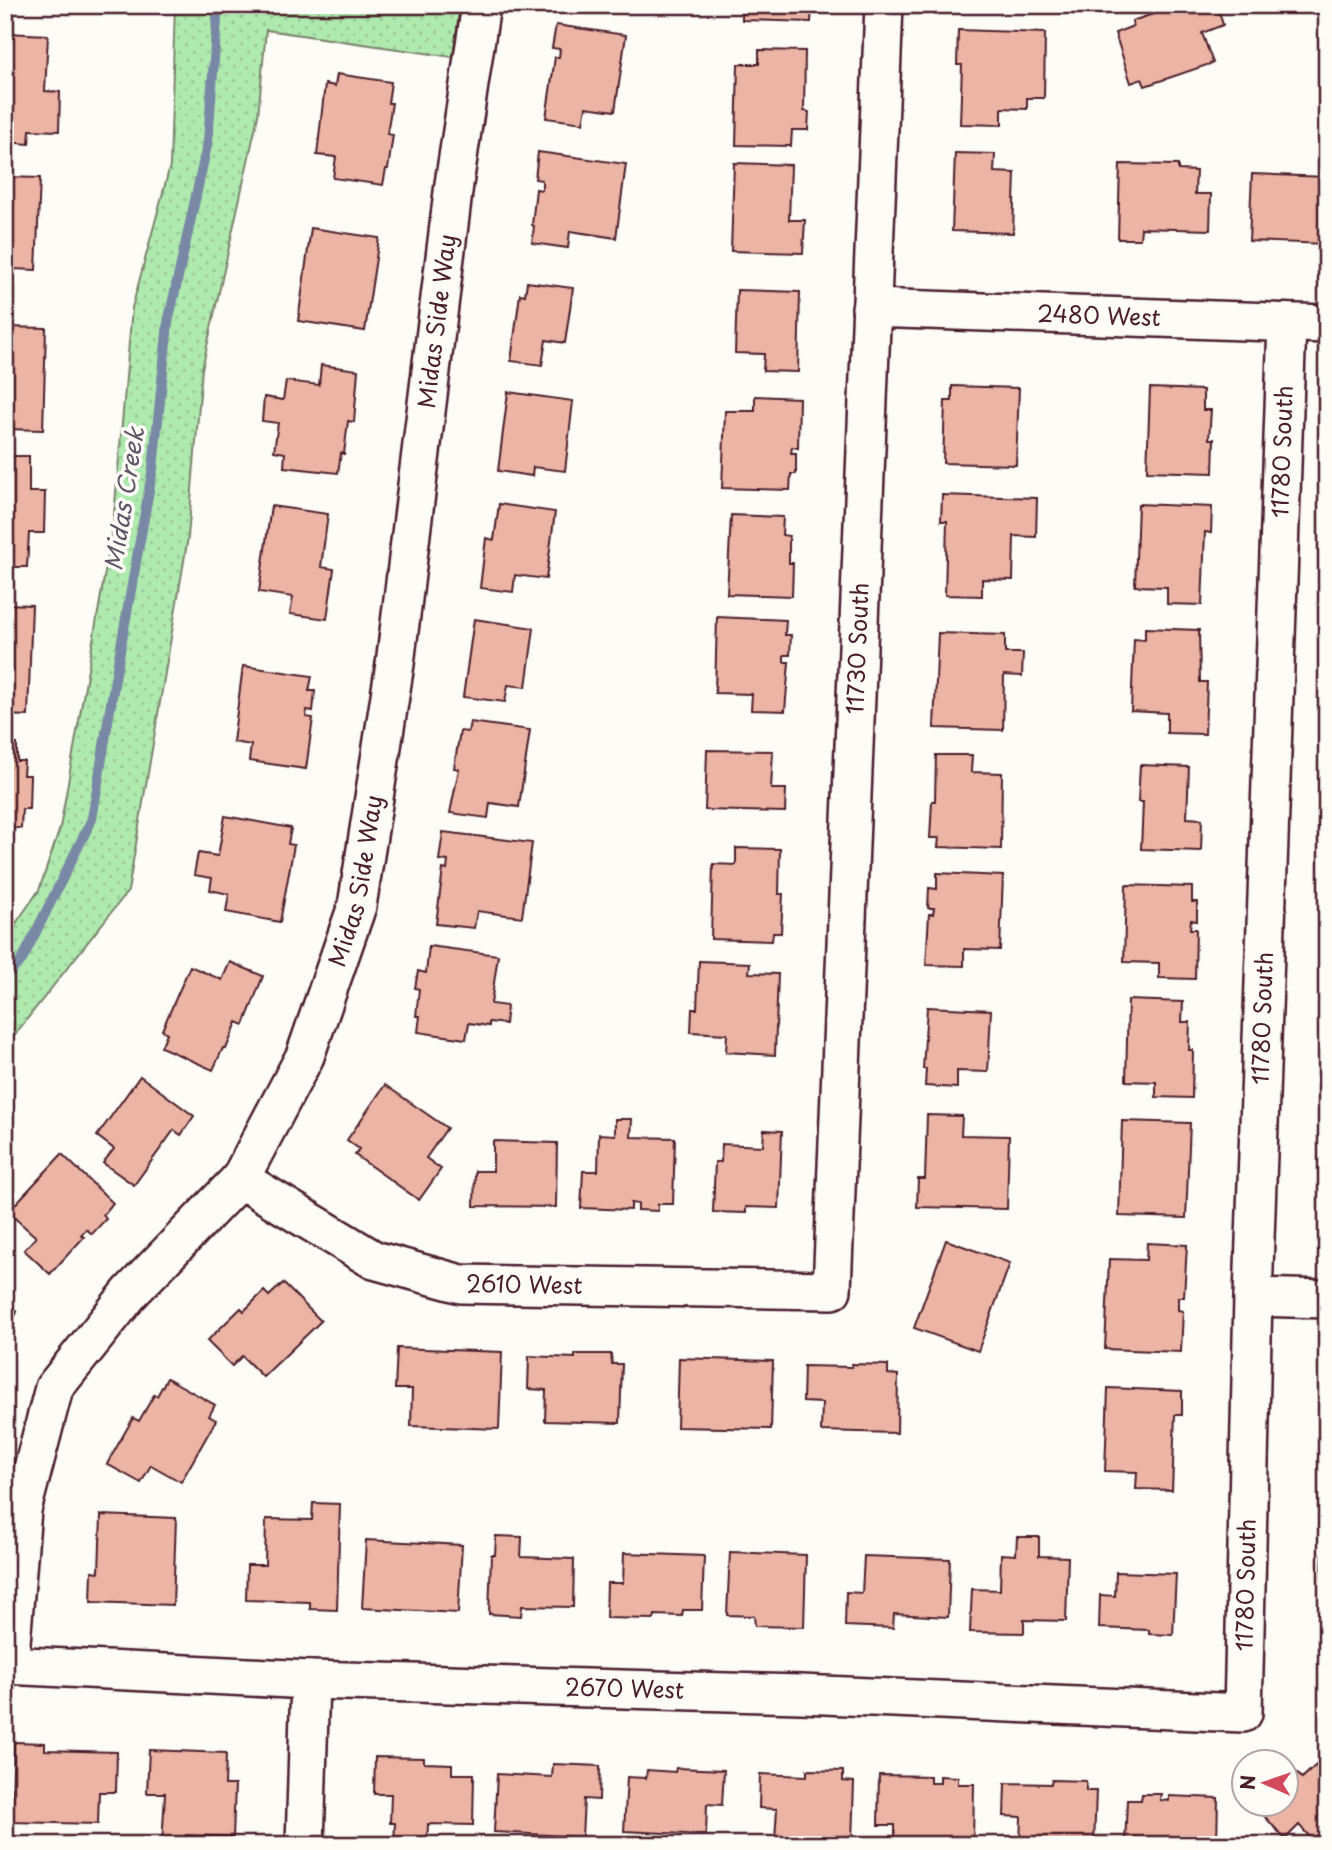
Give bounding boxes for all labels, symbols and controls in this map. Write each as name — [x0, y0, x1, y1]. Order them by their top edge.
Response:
street label: Midas Side Way — [408, 232, 464, 410]
street label: 2480 West — [1036, 295, 1161, 334]
street label: 11780 South — [1261, 385, 1301, 519]
water label: Midas Creek — [94, 423, 152, 573]
street label: 11730 South — [836, 582, 877, 715]
street label: Midas Side Way — [318, 792, 390, 971]
street label: 11780 South — [1241, 951, 1281, 1085]
street label: 2610 West — [466, 1265, 583, 1302]
street label: 11780 South — [1225, 1518, 1264, 1652]
street label: 2670 West — [564, 1668, 685, 1707]
north arrow — [1230, 1748, 1300, 1818]
text: N — [1233, 1774, 1261, 1790]

